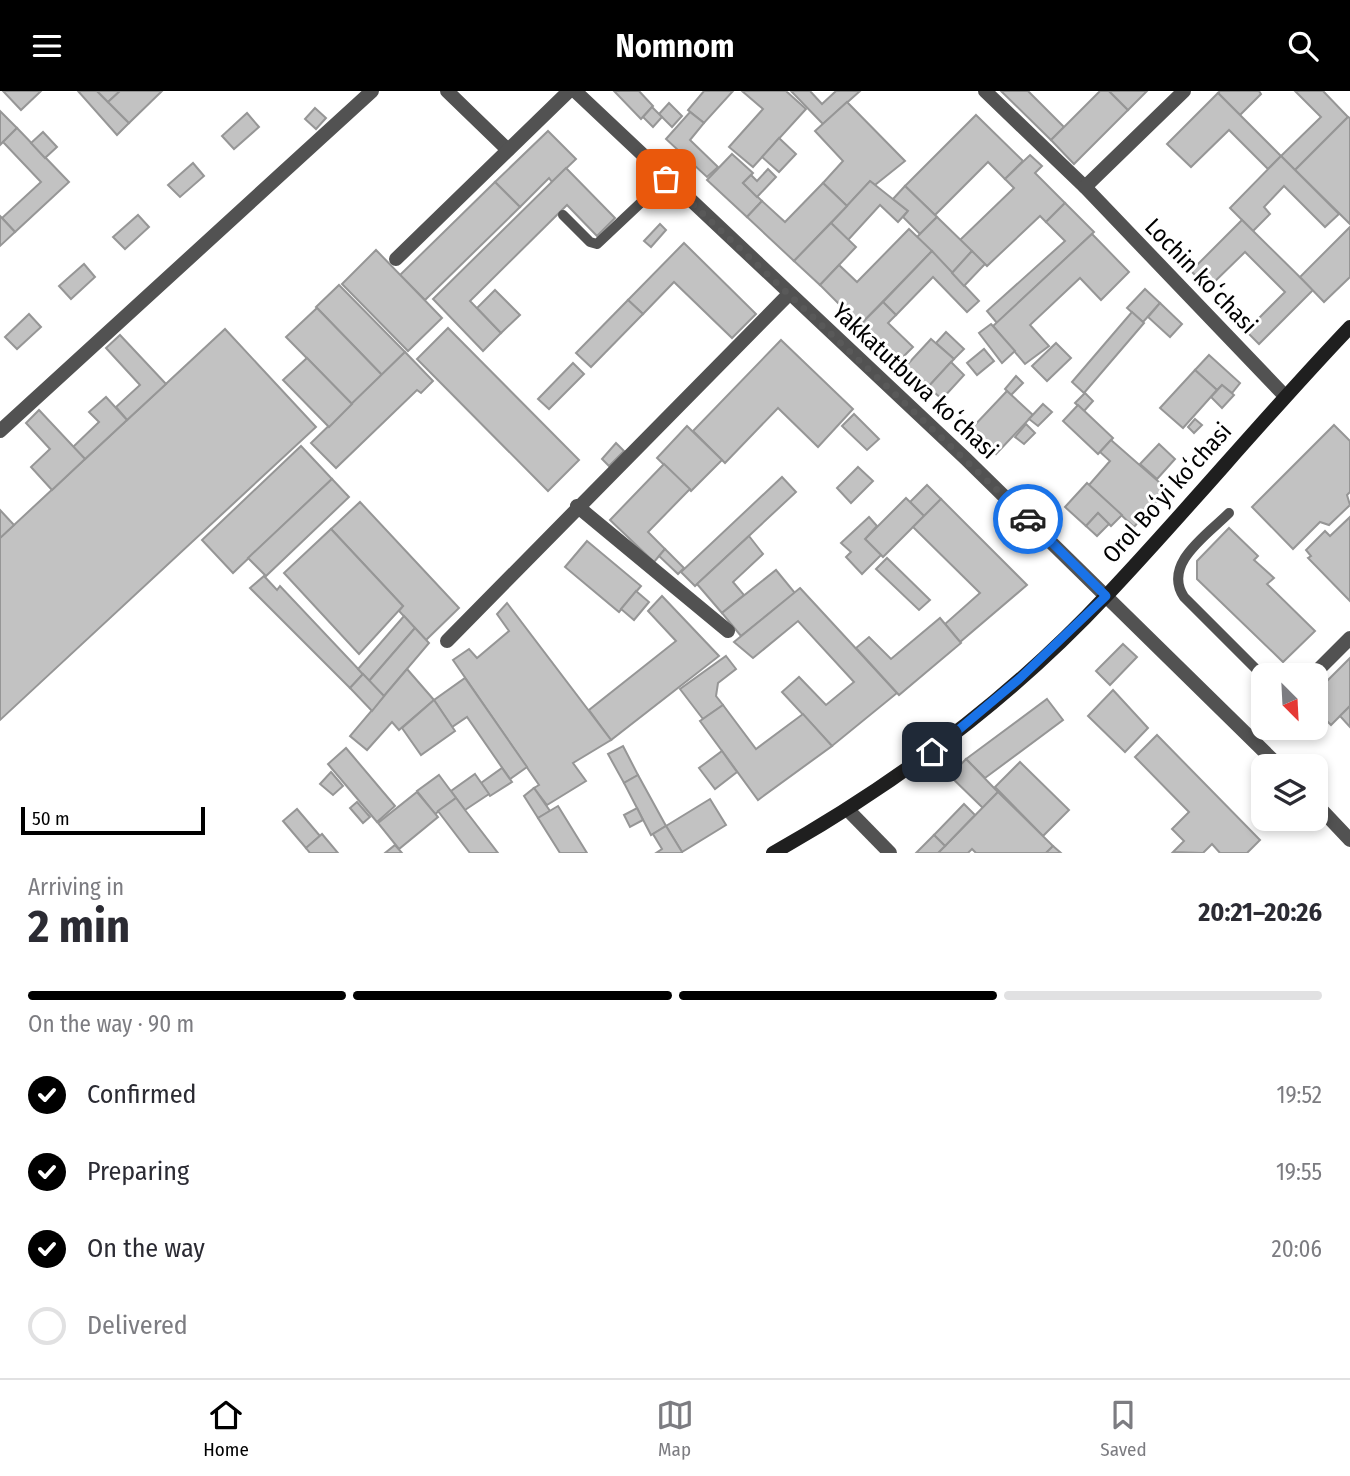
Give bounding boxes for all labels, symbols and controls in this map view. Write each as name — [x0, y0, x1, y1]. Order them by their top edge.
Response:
icon: menu — [28, 27, 66, 65]
text: Nomnom — [616, 27, 734, 65]
icon: search — [1284, 27, 1322, 65]
pin — [636, 149, 696, 209]
icon: bag — [647, 160, 685, 198]
street label: Lochin koʻchasi — [1139, 213, 1263, 339]
street label: Yakkatutbuva koʻchasi — [827, 297, 1003, 465]
street label: Orol Boʻyi koʻchasi — [1097, 417, 1237, 569]
courier — [993, 484, 1063, 554]
icon: car — [1009, 500, 1047, 538]
north arrow — [1251, 663, 1328, 740]
map controls — [1251, 663, 1328, 831]
pin — [902, 722, 962, 782]
icon: home — [913, 733, 951, 771]
button: layers — [1251, 754, 1328, 831]
scale bar — [21, 804, 205, 836]
text: 50 m — [32, 807, 70, 830]
text: Arriving in — [28, 873, 124, 901]
text: 20:21–20:26 — [1198, 897, 1322, 928]
text: 2 min — [28, 899, 130, 954]
text: On the way · 90 m — [28, 1010, 194, 1038]
icon: check — [28, 1076, 66, 1114]
text: Confirmed — [87, 1079, 197, 1110]
text: 19:52 — [1276, 1081, 1322, 1109]
icon: check — [28, 1153, 66, 1191]
text: Preparing — [87, 1156, 189, 1187]
text: 19:55 — [1276, 1158, 1322, 1186]
icon: check — [28, 1230, 66, 1268]
text: On the way — [87, 1233, 205, 1264]
text: 20:06 — [1272, 1235, 1322, 1263]
text: Delivered — [87, 1310, 188, 1341]
tab: Home — [203, 1396, 249, 1461]
tab: Map — [656, 1396, 694, 1461]
tab: Saved — [1100, 1396, 1147, 1461]

